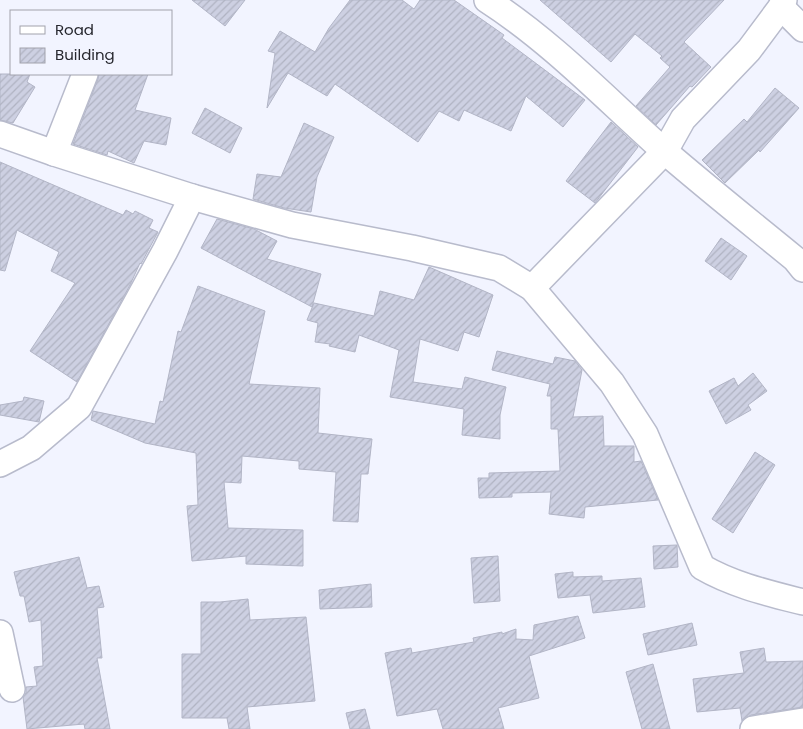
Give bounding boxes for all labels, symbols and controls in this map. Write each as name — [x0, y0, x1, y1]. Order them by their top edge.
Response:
legend — [10, 10, 172, 75]
text: Road — [55, 19, 94, 40]
text: Building — [55, 44, 115, 65]

